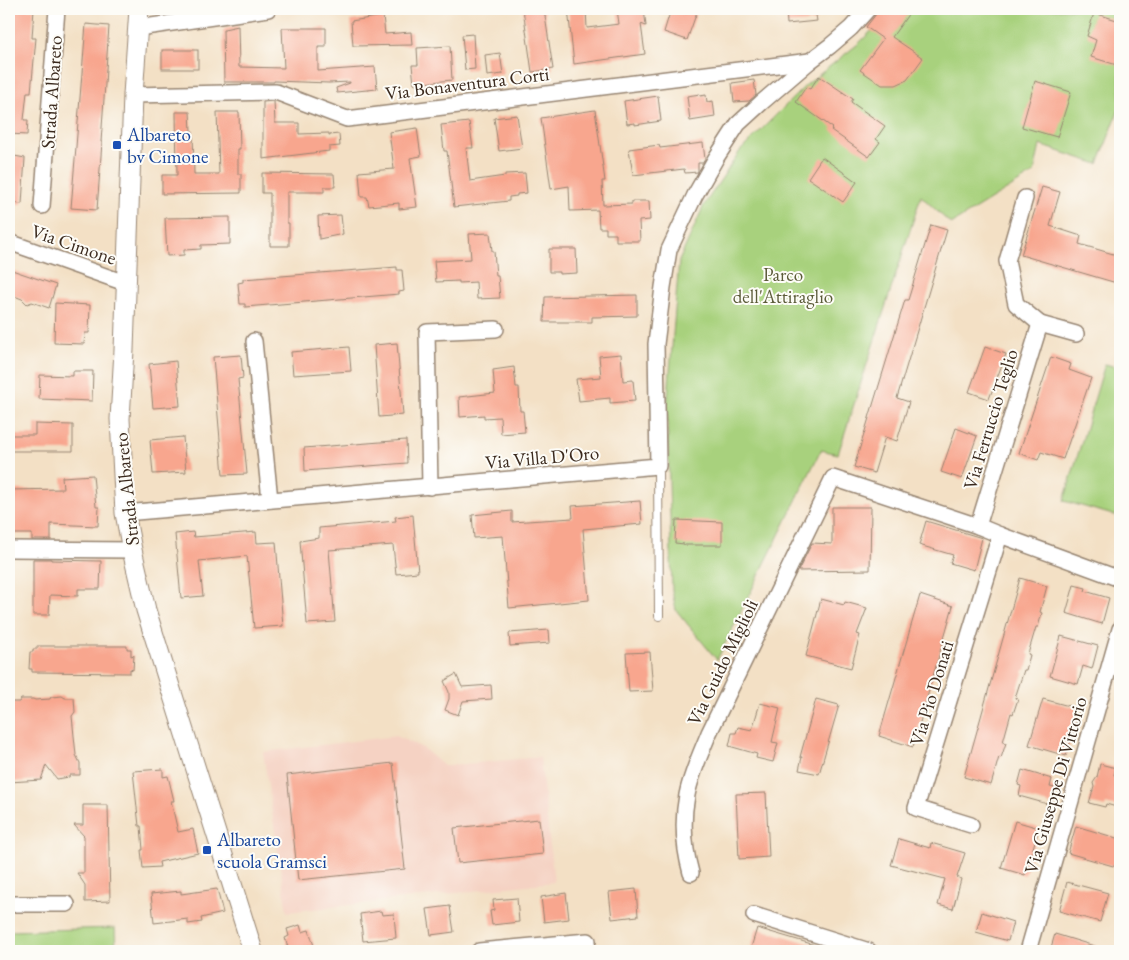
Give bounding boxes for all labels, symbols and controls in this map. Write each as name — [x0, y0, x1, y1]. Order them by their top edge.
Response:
street label: Strada Albareto — [35, 35, 68, 150]
street label: Via Bonaventura Corti — [384, 61, 551, 106]
place label: Albareto bv Cimone — [126, 122, 208, 169]
marker: Albareto bv Cimone — [111, 139, 123, 151]
street label: Via Cimone — [28, 218, 120, 271]
park label: Parco dell'Attiraglio — [733, 262, 833, 309]
street label: Via Ferruccio Teglio — [957, 346, 1024, 492]
street label: Strada Albareto — [108, 431, 145, 547]
street label: Via Villa D'Oro — [484, 440, 600, 475]
street label: Via Guido Miglioli — [681, 595, 764, 729]
street label: Via Pio Donati — [904, 637, 959, 749]
street label: Via Giuseppe Di Vittorio — [1018, 694, 1093, 877]
place label: Albareto scuola Gramsci — [216, 827, 327, 874]
marker: Albareto scuola Gramsci — [201, 844, 213, 856]

